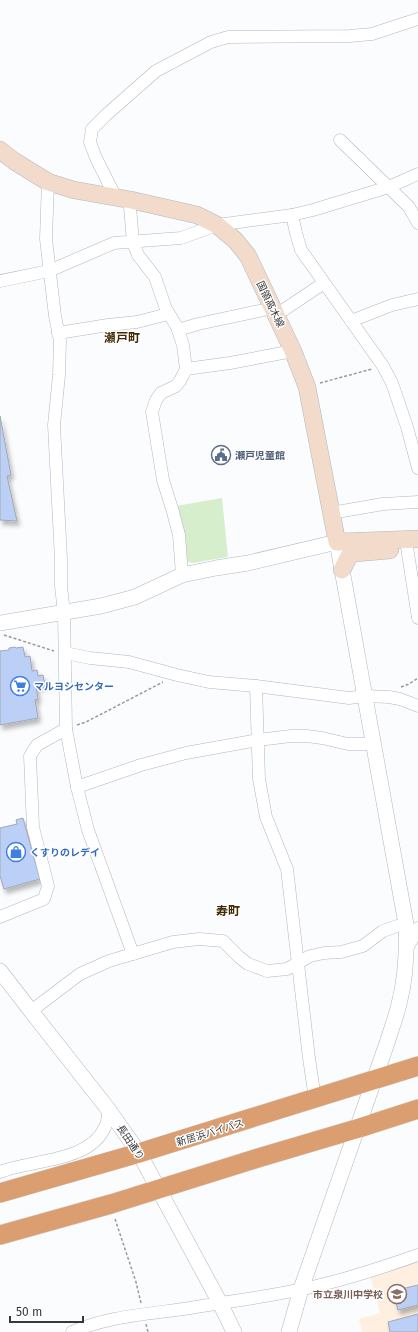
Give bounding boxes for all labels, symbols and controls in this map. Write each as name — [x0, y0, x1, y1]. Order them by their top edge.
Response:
street label: 国領高木線 — [254, 279, 286, 330]
district label: 瀬戸町 — [104, 331, 140, 345]
public building icon: 瀬戸児童館 — [210, 444, 232, 466]
place label: 瀬戸児童館 — [235, 450, 285, 462]
supermarket icon: マルヨシセンター — [9, 675, 31, 697]
place label: マルヨシセンター — [34, 681, 114, 693]
shop icon: くすりのレデイ — [5, 841, 27, 863]
place label: くすりのレデイ — [30, 847, 100, 859]
district label: 寿町 — [216, 904, 240, 918]
street label: 新居浜バイパス — [175, 1117, 245, 1149]
street label: 長田通り — [114, 1123, 146, 1162]
school or university icon: 市立泉川中学校 — [386, 1283, 408, 1305]
place label: 市立泉川中学校 — [313, 1289, 383, 1301]
scale bar — [10, 1298, 83, 1324]
text: 50 m — [16, 1305, 42, 1319]

